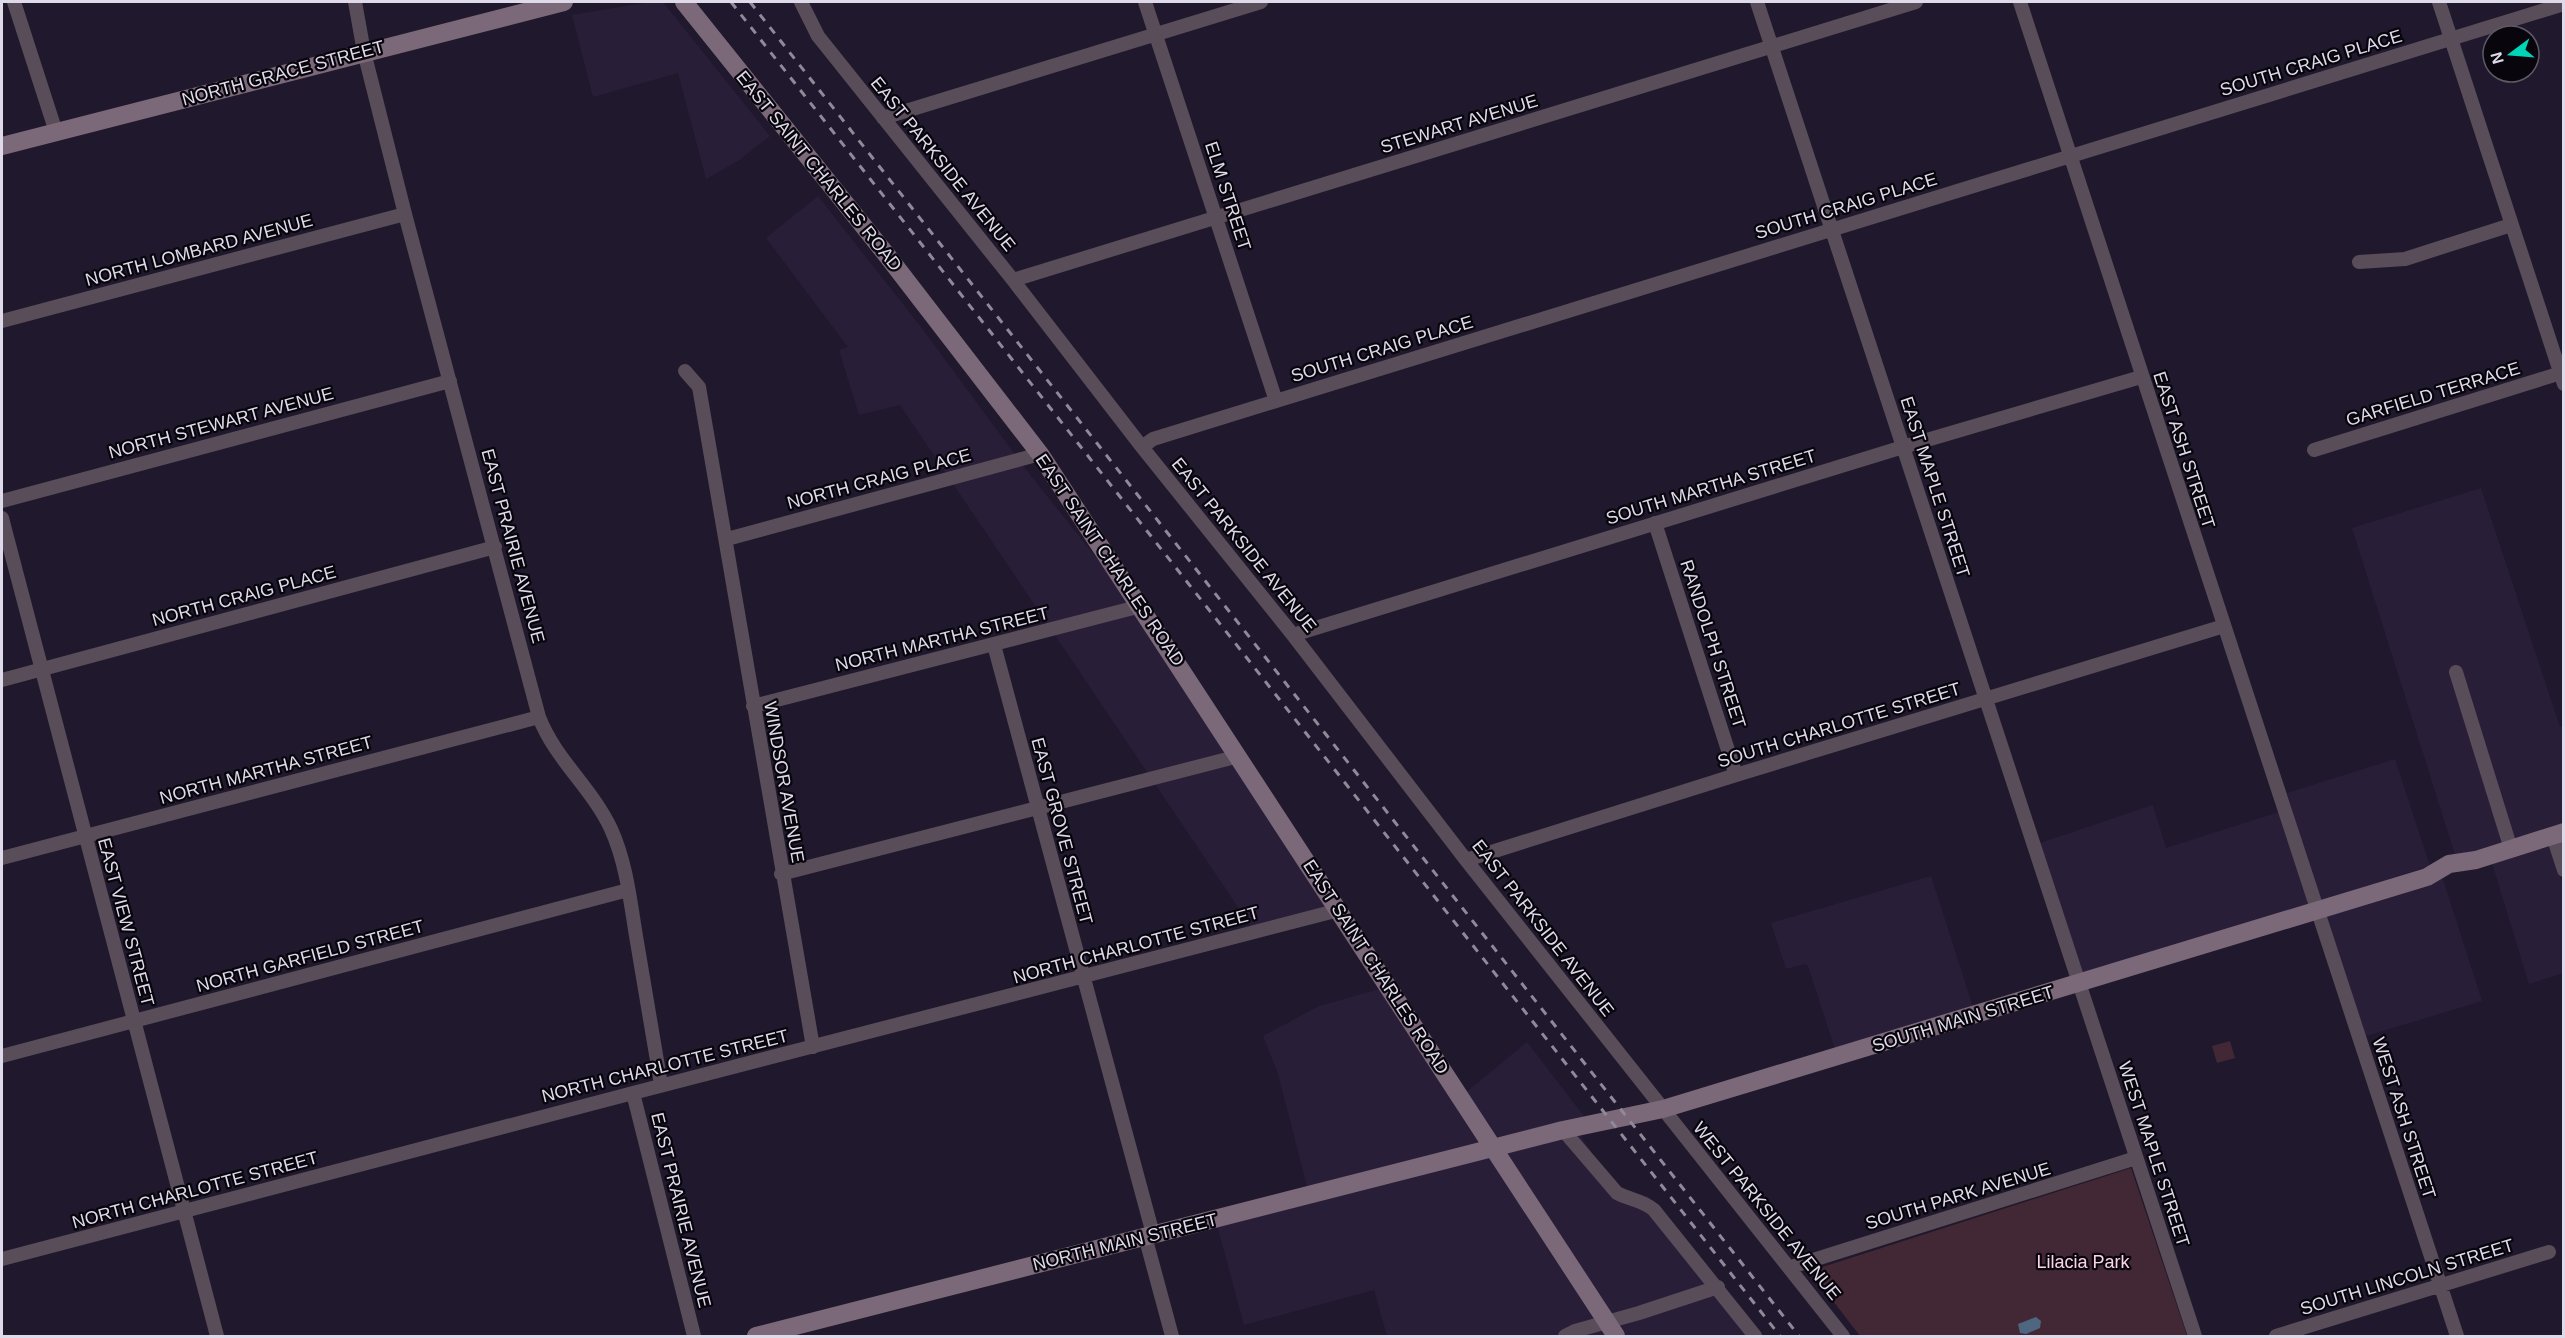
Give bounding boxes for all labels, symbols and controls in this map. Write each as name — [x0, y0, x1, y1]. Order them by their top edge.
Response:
north arrow — [2481, 24, 2541, 84]
street label: SOUTH CRAIG PLACE — [2218, 26, 2404, 100]
street label: NORTH GRACE STREET — [180, 36, 386, 110]
text: N — [2487, 50, 2507, 66]
street label: EAST SAINT CHARLES ROAD — [732, 67, 906, 275]
street label: EAST PARKSIDE AVENUE — [867, 73, 1019, 255]
street label: STEWART AVENUE — [1378, 91, 1540, 157]
street label: ELM STREET — [1201, 139, 1255, 253]
street label: SOUTH CRAIG PLACE — [1753, 169, 1939, 243]
street label: NORTH LOMBARD AVENUE — [83, 210, 315, 290]
street label: SOUTH CRAIG PLACE — [1289, 312, 1475, 386]
street label: GARFIELD TERRACE — [2344, 358, 2522, 430]
street label: EAST ASH STREET — [2149, 369, 2219, 531]
street label: NORTH STEWART AVENUE — [106, 383, 336, 463]
street label: EAST MAPLE STREET — [1896, 394, 1974, 580]
street label: NORTH CRAIG PLACE — [785, 445, 973, 513]
street label: SOUTH MARTHA STREET — [1604, 445, 1818, 529]
street label: EAST PRAIRIE AVENUE — [477, 447, 549, 645]
street label: EAST SAINT CHARLES ROAD — [1031, 450, 1189, 670]
street label: EAST PARKSIDE AVENUE — [1168, 454, 1320, 636]
street label: RANDOLPH STREET — [1676, 557, 1750, 731]
street label: NORTH CRAIG PLACE — [150, 562, 338, 630]
street label: NORTH MARTHA STREET — [833, 603, 1051, 675]
street label: SOUTH CHARLOTTE STREET — [1715, 678, 1963, 772]
street label: WINDSOR AVENUE — [760, 700, 808, 864]
street label: NORTH MARTHA STREET — [157, 732, 375, 808]
street label: EAST GROVE STREET — [1027, 735, 1097, 927]
street label: EAST VIEW STREET — [94, 836, 158, 1008]
street label: EAST PARKSIDE AVENUE — [1468, 836, 1618, 1020]
street label: EAST SAINT CHARLES ROAD — [1299, 856, 1453, 1078]
street label: NORTH CHARLOTTE STREET — [1011, 903, 1261, 987]
street label: NORTH GARFIELD STREET — [194, 916, 426, 996]
street label: SOUTH MAIN STREET — [1870, 982, 2056, 1056]
street label: NORTH CHARLOTTE STREET — [540, 1026, 790, 1106]
street label: WEST ASH STREET — [2368, 1035, 2440, 1201]
street label: WEST MAPLE STREET — [2115, 1059, 2193, 1249]
street label: EAST PRAIRIE AVENUE — [647, 1110, 715, 1310]
street label: WEST PARKSIDE AVENUE — [1689, 1118, 1845, 1304]
street label: NORTH CHARLOTTE STREET — [70, 1148, 320, 1232]
street label: SOUTH PARK AVENUE — [1863, 1158, 2053, 1234]
street label: NORTH MAIN STREET — [1031, 1209, 1219, 1275]
street label: SOUTH LINCOLN STREET — [2298, 1235, 2516, 1319]
park label: Lilacia Park — [2036, 1252, 2131, 1272]

